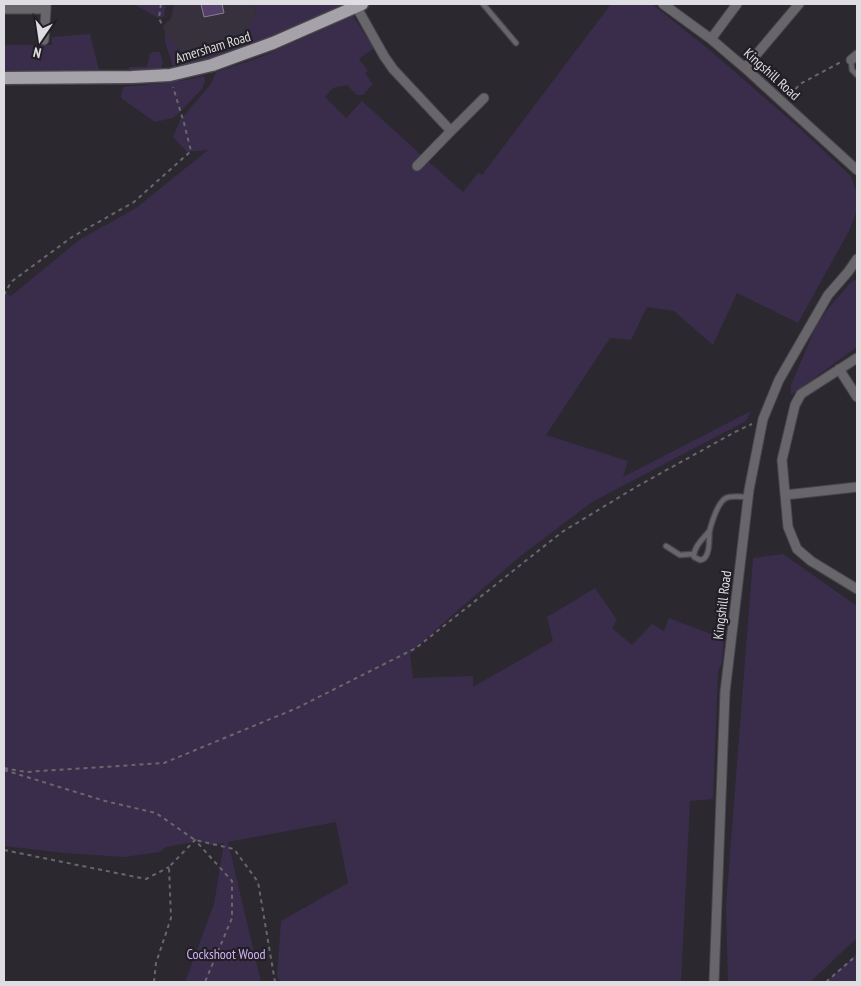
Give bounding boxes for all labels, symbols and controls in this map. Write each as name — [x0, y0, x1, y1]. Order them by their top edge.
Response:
north arrow — [15, 15, 65, 65]
street label: Amersham Road — [173, 27, 253, 67]
text: N — [31, 43, 43, 62]
street label: Kingshill Road — [740, 44, 804, 104]
street label: Kingshill Road — [709, 569, 735, 641]
park label: Cockshoot Wood — [186, 945, 266, 963]

